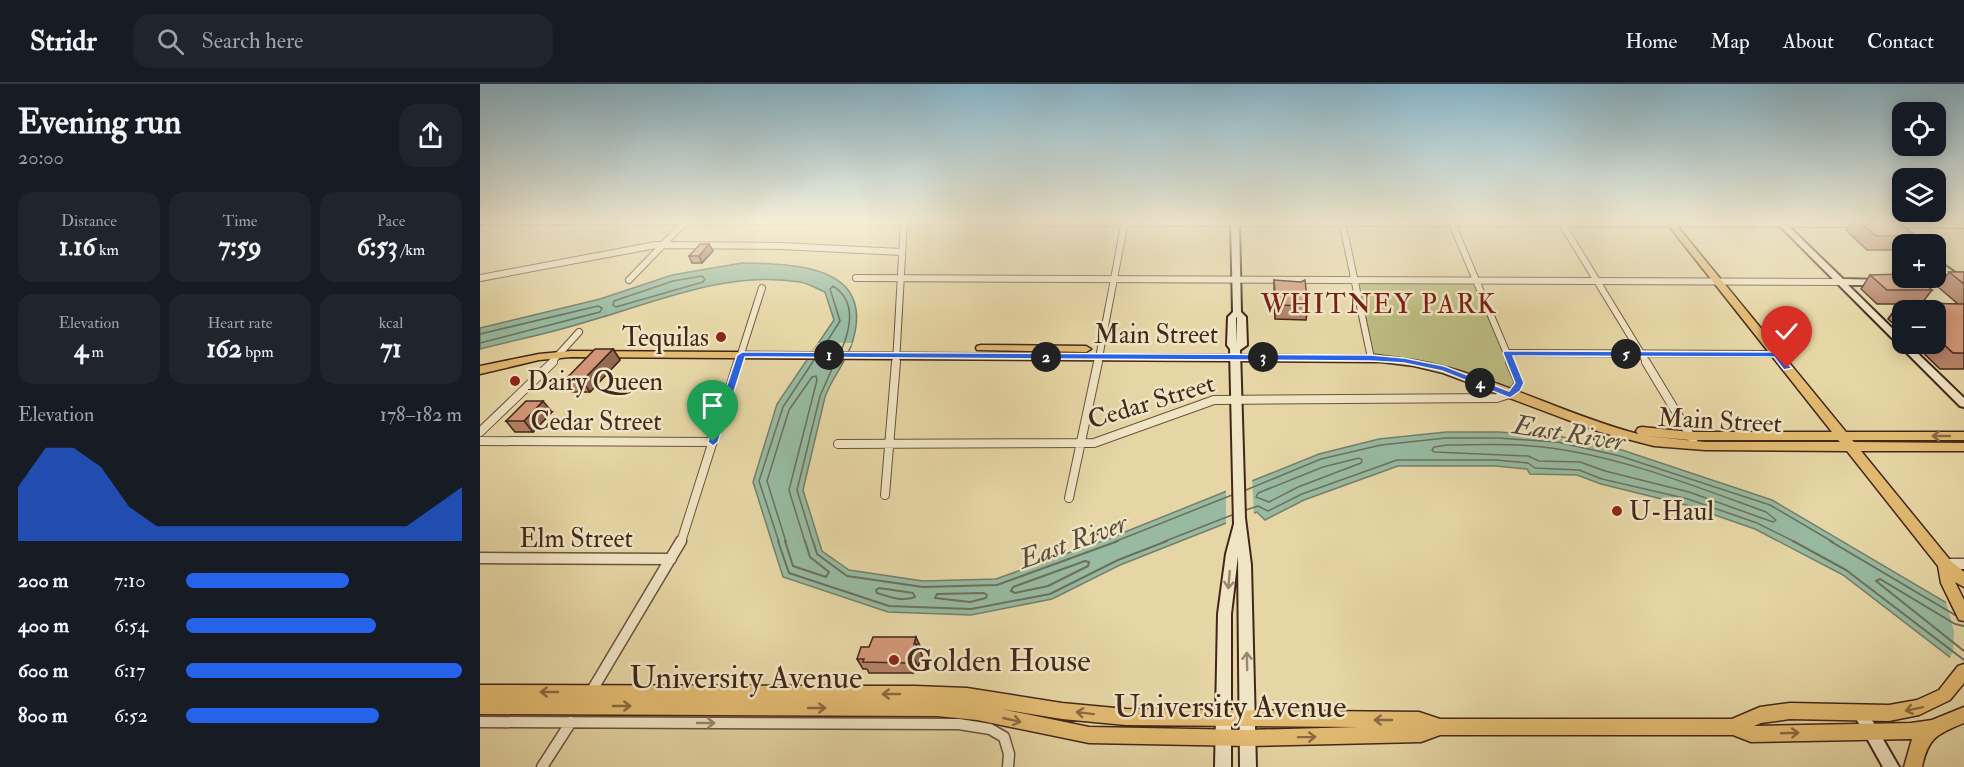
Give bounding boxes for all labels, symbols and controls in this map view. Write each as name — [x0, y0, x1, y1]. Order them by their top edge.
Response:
search box — [133, 14, 553, 68]
text: Stridr — [30, 24, 97, 59]
icon: search — [154, 25, 187, 58]
text: Search here — [202, 27, 303, 55]
text: Home — [1625, 28, 1677, 55]
text: Map — [1710, 28, 1750, 55]
text: About — [1783, 28, 1834, 55]
text: Contact — [1867, 28, 1934, 55]
text: Evening run — [18, 102, 181, 143]
map controls — [1892, 102, 1946, 354]
button: locate — [1892, 102, 1946, 156]
button: share — [399, 104, 462, 167]
text: 20:00 — [18, 145, 64, 170]
button: layers — [1892, 168, 1946, 222]
text: Distance — [61, 211, 117, 231]
text: Time — [223, 211, 257, 231]
text: Pace — [377, 211, 405, 231]
text: 1.16 — [59, 231, 96, 263]
text: 7:59 — [218, 231, 262, 263]
text: 6:53 — [357, 231, 398, 263]
button: + — [1892, 234, 1946, 288]
text: km — [96, 240, 119, 260]
text: /km — [398, 240, 425, 260]
district label: WHITNEY PARK — [1260, 288, 1497, 321]
button: − — [1892, 300, 1946, 354]
pin — [1761, 306, 1812, 368]
text: Elevation — [59, 313, 119, 333]
text: Heart rate — [207, 313, 273, 333]
text: kcal — [379, 313, 403, 333]
icon: check — [1770, 315, 1803, 348]
street label: Main Street — [1094, 319, 1218, 351]
place label: Tequilas — [622, 322, 709, 354]
marker: Tequilas — [714, 330, 728, 344]
text: 4 — [74, 333, 88, 365]
text: 162 — [206, 333, 242, 365]
text: 71 — [380, 333, 402, 365]
pin: 5 — [1611, 339, 1641, 369]
pin: 1 — [814, 340, 844, 370]
text: m — [88, 342, 104, 362]
text: bpm — [242, 342, 274, 362]
pin: 2 — [1031, 342, 1061, 372]
pin: 3 — [1248, 342, 1278, 372]
text: 5 — [1622, 344, 1630, 364]
text: 1 — [826, 345, 832, 365]
text: 2 — [1042, 347, 1050, 367]
text: 3 — [1260, 347, 1266, 367]
place label: Dairy Queen — [527, 366, 663, 398]
street label: Cedar Street — [1084, 367, 1219, 436]
pin: 4 — [1465, 368, 1495, 398]
text: 4 — [1476, 373, 1484, 393]
marker: Dairy Queen — [508, 374, 522, 388]
pin — [687, 380, 738, 442]
icon: arrive — [696, 389, 729, 422]
text: Elevation — [18, 402, 94, 427]
text: 178–182 m — [380, 402, 462, 427]
street label: Main Street — [1657, 402, 1783, 440]
street label: Cedar Street — [530, 406, 662, 438]
water label: East River — [1509, 408, 1629, 459]
one-way arrow — [1931, 430, 1951, 442]
place label: U-Haul — [1629, 496, 1714, 528]
marker: U-Haul — [1610, 504, 1624, 518]
water label: East River — [1013, 506, 1134, 577]
street label: Elm Street — [519, 523, 633, 555]
text: 200 m — [18, 568, 68, 593]
text: 7:10 — [114, 568, 145, 593]
one-way arrow — [1223, 570, 1234, 590]
text: 400 m — [18, 613, 69, 638]
text: 6:54 — [114, 613, 148, 638]
place label: Golden House — [906, 641, 1091, 681]
one-way arrow — [1241, 651, 1253, 671]
marker: Golden House — [887, 653, 901, 667]
text: 600 m — [18, 658, 68, 683]
text: 6:17 — [114, 658, 145, 683]
street label: University Avenue — [630, 658, 862, 698]
one-way arrow — [539, 687, 559, 698]
street label: University Avenue — [1114, 687, 1346, 727]
one-way arrow — [881, 688, 901, 700]
one-way arrow — [612, 700, 632, 712]
one-way arrow — [807, 702, 827, 714]
text: 800 m — [18, 703, 68, 728]
text: 6:52 — [114, 703, 148, 728]
one-way arrow — [1904, 704, 1924, 715]
one-way arrow — [1075, 708, 1095, 719]
one-way arrow — [1002, 714, 1021, 726]
one-way arrow — [1373, 714, 1393, 725]
one-way arrow — [696, 717, 716, 728]
one-way arrow — [1779, 727, 1799, 738]
one-way arrow — [1296, 731, 1316, 742]

